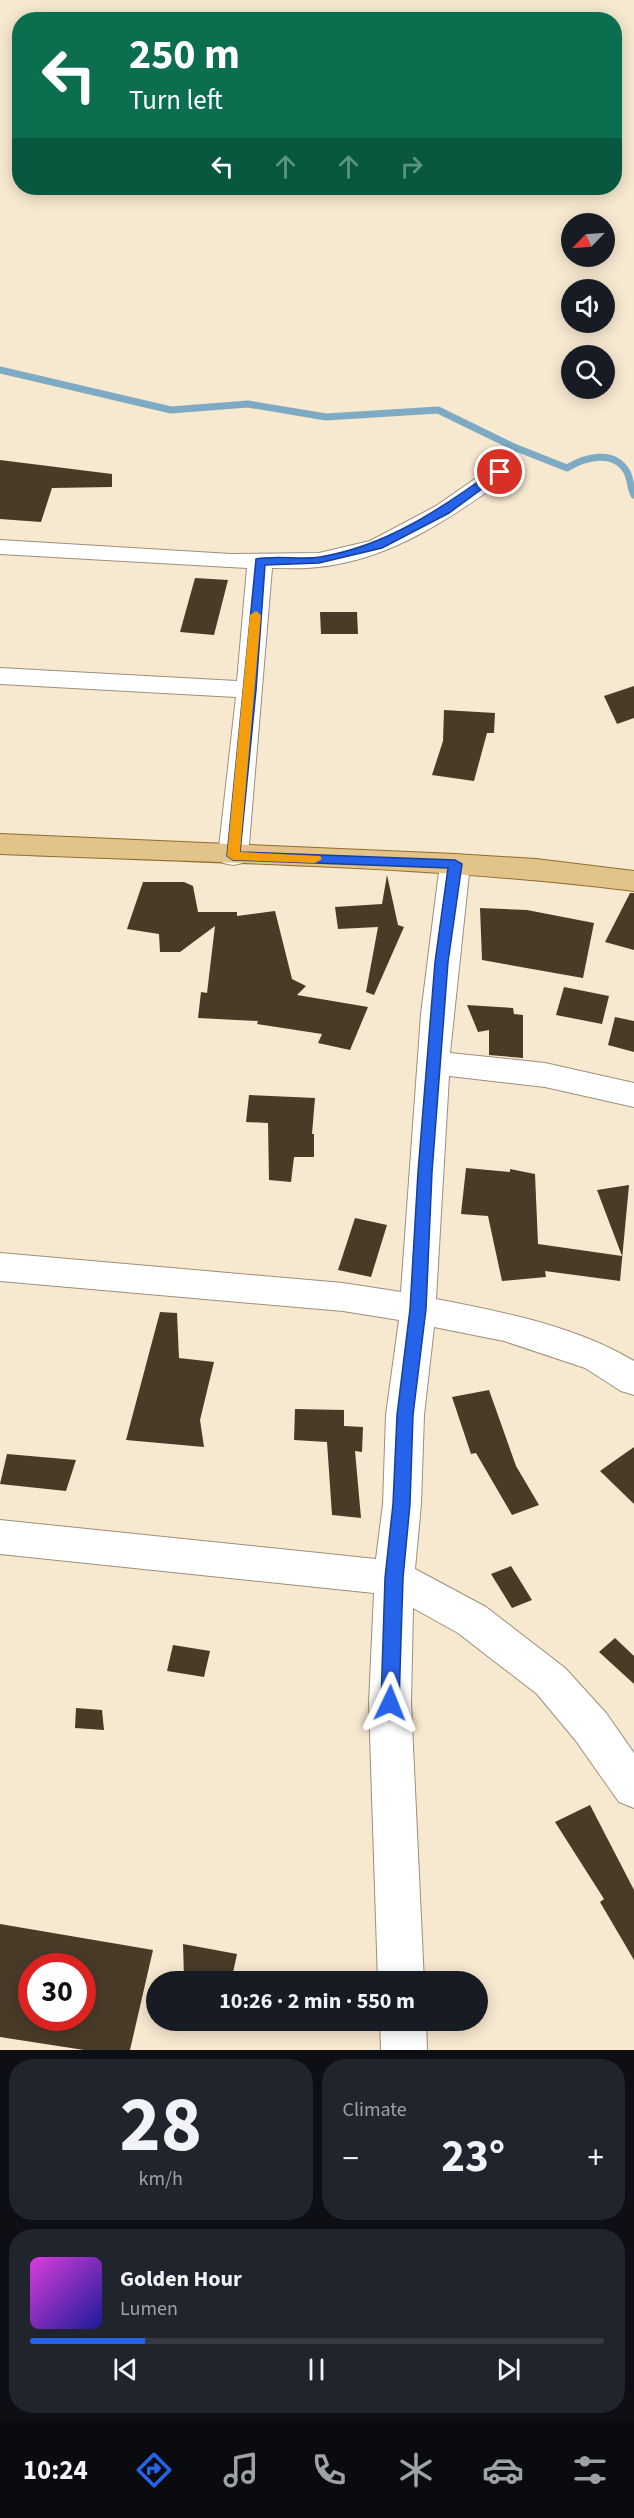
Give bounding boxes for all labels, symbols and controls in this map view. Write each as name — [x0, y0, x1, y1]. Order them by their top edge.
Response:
text: 250 m — [129, 25, 240, 85]
icon: left — [30, 36, 108, 114]
text: Turn left — [129, 81, 223, 120]
icon: left — [206, 150, 239, 183]
icon: ahead — [269, 150, 302, 183]
icon: ahead — [332, 150, 365, 183]
icon: right — [395, 150, 428, 183]
north arrow — [561, 213, 615, 267]
map controls — [561, 213, 615, 399]
button: sound — [561, 279, 615, 333]
button: search — [561, 345, 615, 399]
pin — [474, 446, 525, 497]
icon: arrive — [483, 455, 516, 488]
position arrow — [358, 1671, 422, 1735]
speed limit sign: 30 — [18, 1953, 96, 2031]
text: 10:26 · 2 min · 550 m — [219, 1985, 415, 2017]
text: 28 — [120, 2070, 202, 2181]
text: Climate — [343, 2096, 407, 2124]
text: 23° — [441, 2125, 505, 2189]
text: − — [343, 2135, 359, 2182]
text: + — [588, 2135, 604, 2182]
text: km/h — [139, 2165, 183, 2193]
text: Golden Hour — [120, 2263, 242, 2295]
text: Lumen — [120, 2295, 178, 2323]
icon: previous — [109, 2353, 142, 2386]
icon: pause — [300, 2353, 333, 2386]
icon: next — [492, 2353, 525, 2386]
icon: directions — [133, 2449, 175, 2491]
icon: music — [220, 2449, 262, 2491]
icon: phone — [308, 2449, 350, 2491]
icon: climate — [395, 2449, 437, 2491]
icon: car — [482, 2449, 524, 2491]
icon: filters — [569, 2449, 611, 2491]
text: 10:24 — [23, 2451, 88, 2490]

